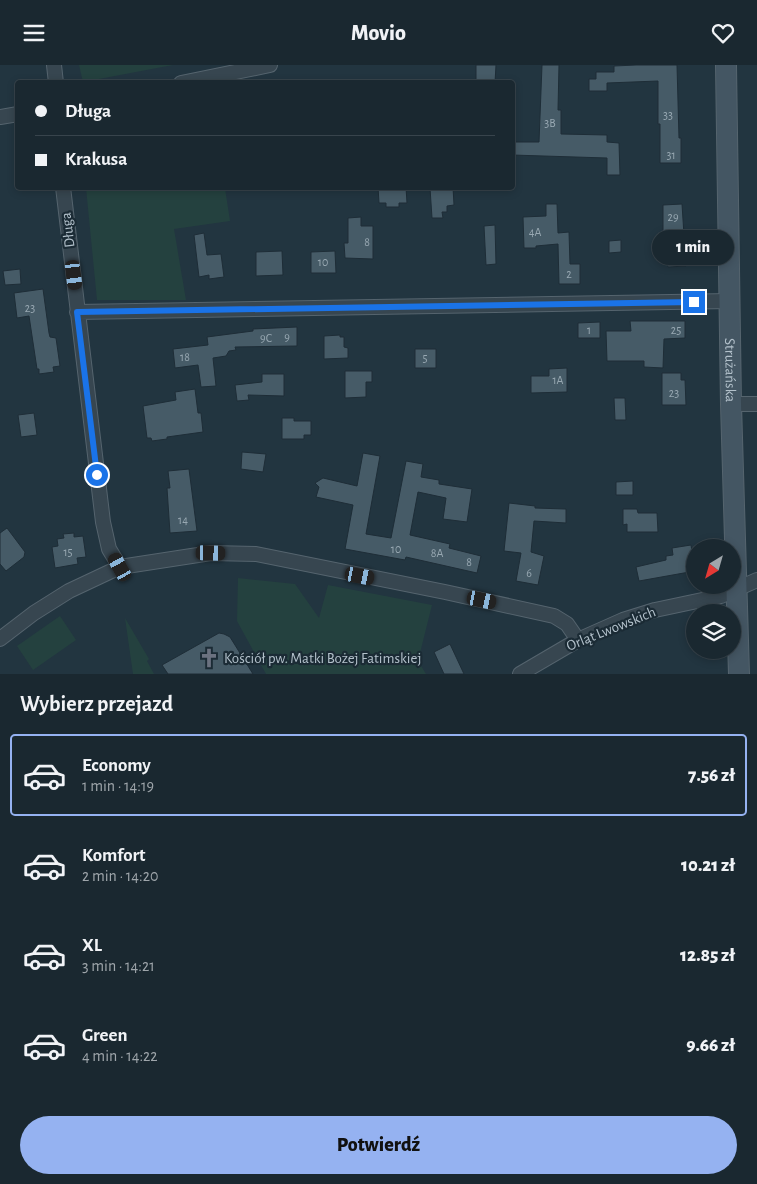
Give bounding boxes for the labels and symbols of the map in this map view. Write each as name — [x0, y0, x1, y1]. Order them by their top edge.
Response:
house number: 33 — [663, 109, 673, 121]
house number: 3B — [544, 117, 556, 129]
house number: 31 — [666, 149, 676, 161]
house number: 29 — [667, 211, 679, 223]
street label: Długa — [58, 212, 78, 248]
house number: 4A — [529, 226, 541, 238]
callout: 1 min — [653, 229, 735, 265]
house number: 8 — [364, 236, 370, 248]
house number: 10 — [318, 256, 328, 268]
car — [64, 259, 83, 291]
house number: 2 — [566, 268, 572, 280]
route end — [683, 291, 705, 313]
house number: 23 — [25, 302, 35, 314]
house number: 1 — [587, 324, 591, 336]
house number: 25 — [671, 324, 681, 336]
house number: 9 — [284, 331, 290, 343]
house number: 9C — [260, 332, 272, 344]
street label: Strużańska — [723, 338, 738, 402]
house number: 18 — [180, 351, 190, 363]
house number: 5 — [422, 352, 428, 364]
house number: 1A — [552, 374, 564, 386]
house number: 23 — [669, 387, 679, 399]
route start — [86, 464, 108, 486]
house number: 14 — [178, 514, 188, 526]
north arrow — [686, 539, 741, 594]
house number: 10 — [391, 543, 401, 555]
car — [195, 545, 226, 561]
house number: 15 — [63, 546, 73, 558]
house number: 8A — [431, 547, 443, 559]
car — [106, 550, 133, 584]
house number: 8 — [466, 556, 472, 568]
car — [343, 566, 376, 586]
house number: 6 — [526, 567, 532, 579]
car — [465, 590, 498, 610]
street label: Orląt Lwowskich — [564, 604, 658, 654]
church icon: Kościół pw. Matki Bożej Fatimskiej — [198, 647, 220, 669]
place label: Kościół pw. Matki Bożej Fatimskiej — [224, 651, 421, 666]

